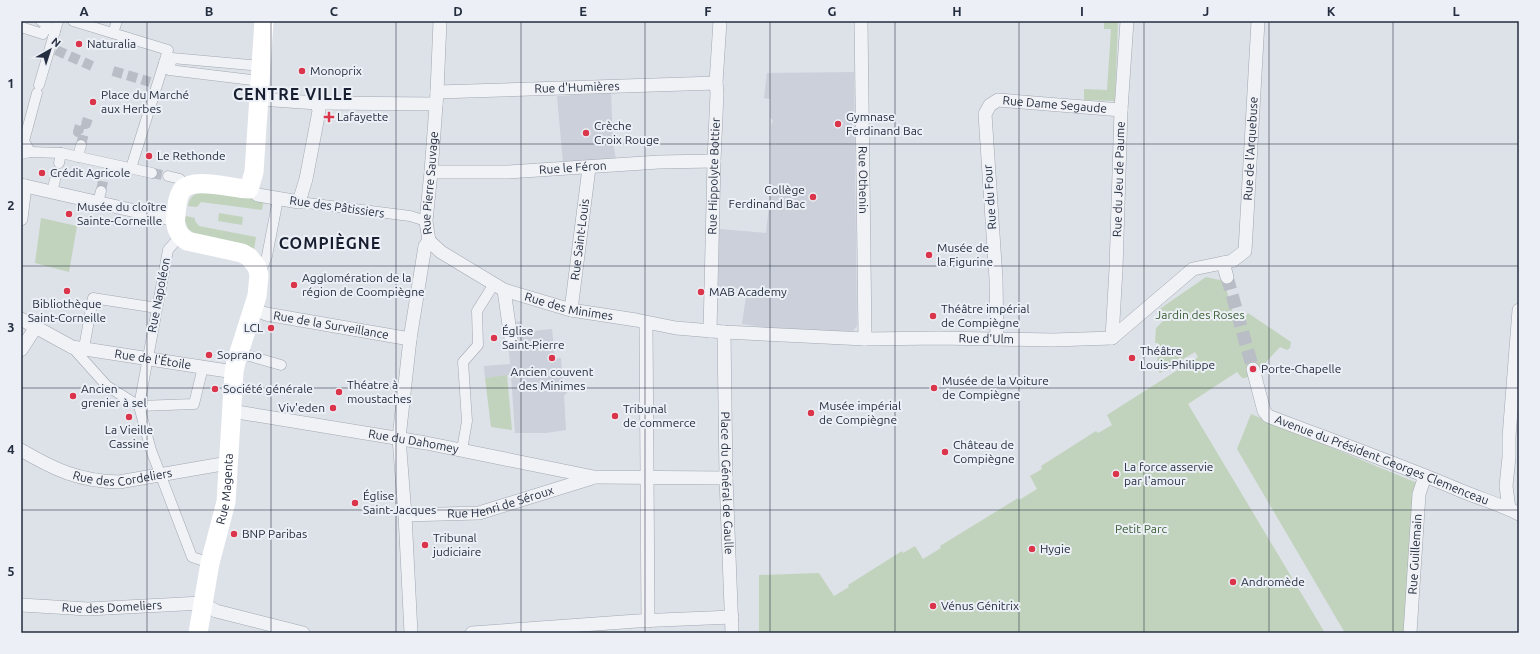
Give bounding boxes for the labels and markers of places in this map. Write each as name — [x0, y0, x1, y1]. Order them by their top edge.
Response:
place label: Naturalia — [87, 37, 136, 50]
marker: Naturalia — [74, 39, 84, 49]
place label: Monoprix — [310, 64, 362, 77]
marker: Monoprix — [297, 66, 307, 76]
place label: Place du Marché aux Herbes — [101, 88, 189, 115]
marker: Place du Marché aux Herbes — [88, 97, 98, 107]
place label: Lafayette — [337, 110, 388, 123]
place label: Gymnase Ferdinand Bac — [846, 110, 923, 137]
marker: Lafayette — [324, 112, 334, 122]
place label: Crèche Croix Rouge — [594, 119, 660, 146]
marker: Gymnase Ferdinand Bac — [833, 119, 843, 129]
marker: Crèche Croix Rouge — [581, 128, 591, 138]
place label: Le Rethonde — [157, 149, 226, 162]
marker: Le Rethonde — [144, 151, 154, 161]
place label: Crédit Agricole — [50, 166, 130, 179]
marker: Crédit Agricole — [37, 168, 47, 178]
place label: Collège Ferdinand Bac — [729, 183, 805, 210]
marker: Collège Ferdinand Bac — [808, 192, 818, 202]
place label: Musée du cloître Sainte-Corneille — [77, 200, 167, 227]
marker: Musée du cloître Sainte-Corneille — [64, 209, 74, 219]
place label: Musée de la Figurine — [937, 241, 993, 268]
marker: Musée de la Figurine — [924, 250, 934, 260]
place label: Agglomération de la région de Coompiègne — [302, 271, 425, 298]
marker: Agglomération de la région de Coompiègne — [289, 280, 299, 290]
place label: MAB Academy — [709, 285, 787, 298]
marker: Bibliothèque Saint-Corneille — [62, 286, 72, 296]
marker: MAB Academy — [696, 287, 706, 297]
place label: Bibliothèque Saint-Corneille — [28, 297, 106, 324]
place label: Théâtre impérial de Compiègne — [941, 302, 1030, 329]
marker: Théâtre impérial de Compiègne — [928, 311, 938, 321]
place label: LCL — [244, 321, 263, 334]
marker: LCL — [266, 323, 276, 333]
place label: Église Saint-Pierre — [502, 324, 565, 351]
marker: Église Saint-Pierre — [489, 333, 499, 343]
place label: Théâtre Louis-Philippe — [1140, 344, 1215, 371]
place label: Soprano — [217, 348, 262, 361]
marker: Soprano — [204, 350, 214, 360]
marker: Ancien couvent des Minimes — [547, 353, 557, 363]
marker: Théâtre Louis-Philippe — [1127, 353, 1137, 363]
place label: Porte-Chapelle — [1261, 362, 1341, 375]
marker: Porte-Chapelle — [1248, 364, 1258, 374]
place label: Ancien couvent des Minimes — [511, 365, 594, 392]
place label: Musée de la Voiture de Compiègne — [942, 374, 1049, 401]
place label: Théatre à moustaches — [347, 378, 412, 405]
place label: Ancien grenier à sel — [81, 382, 147, 409]
place label: Société générale — [223, 382, 313, 395]
marker: Musée de la Voiture de Compiègne — [929, 383, 939, 393]
marker: Société générale — [210, 384, 220, 394]
marker: Théatre à moustaches — [334, 387, 344, 397]
marker: Ancien grenier à sel — [68, 391, 78, 401]
place label: Musée impérial de Compiègne — [819, 399, 901, 426]
place label: Viv'eden — [278, 401, 325, 414]
place label: Tribunal de commerce — [623, 402, 696, 429]
marker: Viv'eden — [328, 403, 338, 413]
marker: Musée impérial de Compiègne — [806, 408, 816, 418]
marker: Tribunal de commerce — [610, 411, 620, 421]
marker: La Vieille Cassine — [124, 412, 134, 422]
place label: La Vieille Cassine — [105, 423, 153, 450]
place label: Château de Compiègne — [953, 438, 1015, 465]
marker: Château de Compiègne — [940, 447, 950, 457]
place label: La force asservie par l'amour — [1124, 460, 1214, 487]
marker: La force asservie par l'amour — [1111, 469, 1121, 479]
place label: Église Saint-Jacques — [363, 489, 436, 516]
marker: Église Saint-Jacques — [350, 498, 360, 508]
place label: BNP Paribas — [242, 527, 307, 540]
marker: BNP Paribas — [229, 529, 239, 539]
place label: Tribunal judiciaire — [432, 531, 481, 558]
marker: Tribunal judiciaire — [420, 540, 430, 550]
place label: Hygie — [1040, 542, 1071, 555]
marker: Hygie — [1027, 544, 1037, 554]
place label: Andromède — [1241, 575, 1305, 588]
marker: Andromède — [1228, 577, 1238, 587]
place label: Vénus Génitrix — [941, 599, 1019, 612]
marker: Vénus Génitrix — [928, 601, 938, 611]

